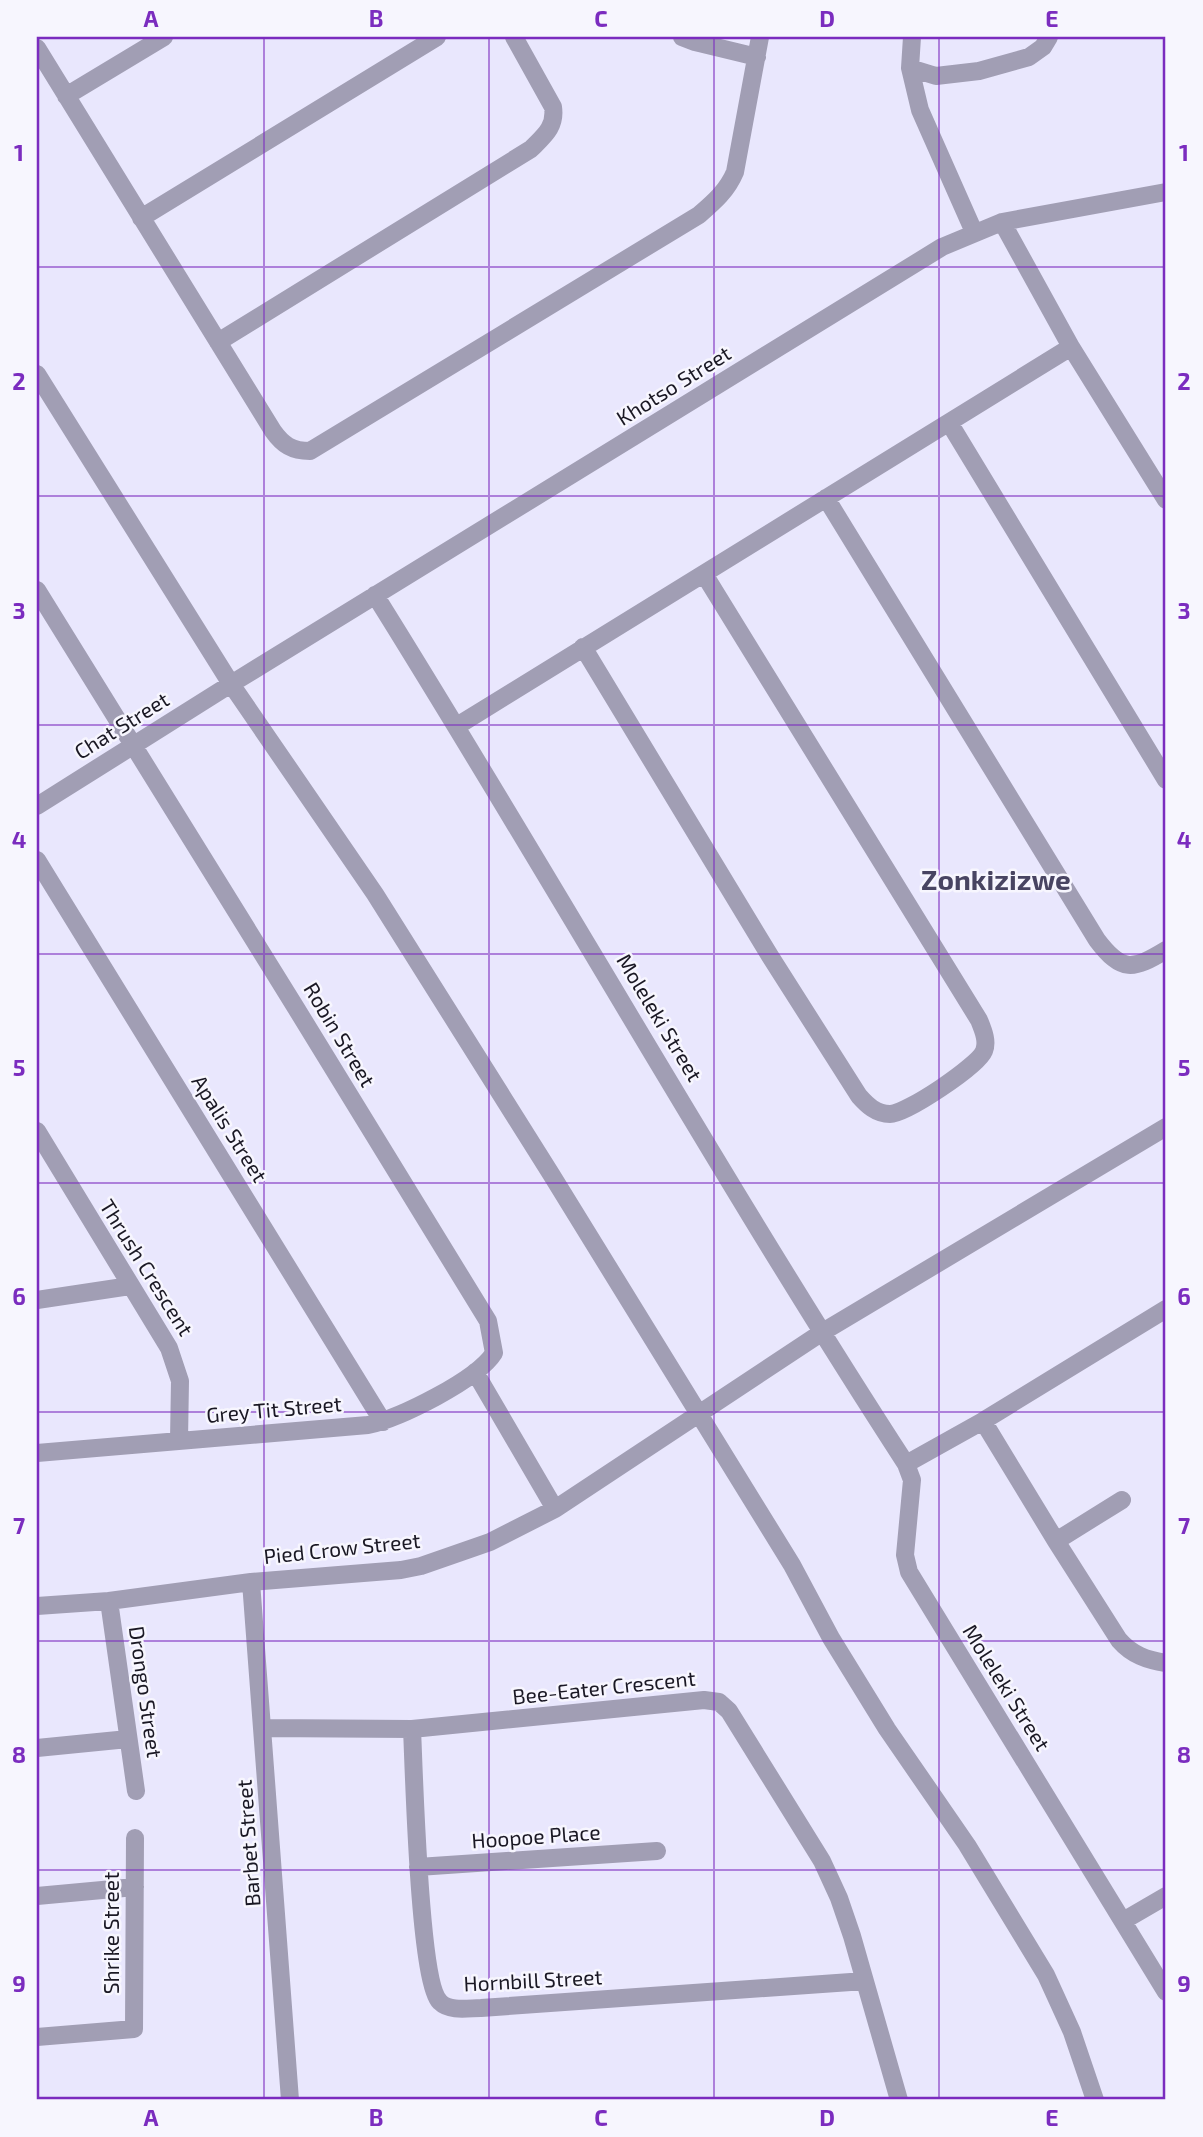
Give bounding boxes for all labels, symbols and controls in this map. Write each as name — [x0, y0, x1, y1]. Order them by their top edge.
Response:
text: A — [143, 4, 159, 32]
text: B — [369, 4, 383, 32]
text: C — [594, 4, 608, 32]
text: D — [819, 4, 835, 32]
text: E — [1045, 4, 1059, 32]
text: 1 — [14, 138, 24, 166]
text: 1 — [1179, 138, 1189, 166]
street label: Khotso Street — [611, 340, 735, 430]
text: 2 — [12, 367, 26, 395]
text: 2 — [1177, 367, 1191, 395]
text: 3 — [12, 596, 26, 624]
text: 3 — [1177, 596, 1191, 624]
street label: Chat Street — [69, 686, 173, 764]
text: 4 — [12, 825, 26, 853]
text: 4 — [1177, 825, 1191, 853]
district label: Zonkizizwe — [921, 862, 1071, 896]
street label: Moleleki Street — [612, 949, 708, 1086]
street label: Robin Street — [299, 978, 381, 1091]
text: 5 — [13, 1053, 25, 1081]
text: 5 — [1178, 1053, 1190, 1081]
street label: Apalis Street — [187, 1070, 273, 1187]
street label: Thrush Crescent — [95, 1194, 199, 1340]
text: 6 — [12, 1282, 26, 1310]
text: 6 — [1177, 1282, 1191, 1310]
street label: Grey Tit Street — [205, 1390, 343, 1427]
text: 7 — [13, 1511, 25, 1539]
text: 7 — [1178, 1511, 1190, 1539]
street label: Pied Crow Street — [262, 1527, 421, 1568]
street label: Moleleki Street — [958, 1619, 1056, 1755]
street label: Drongo Street — [125, 1624, 168, 1759]
street label: Bee-Eater Crescent — [511, 1664, 697, 1709]
text: 8 — [12, 1740, 26, 1768]
text: 8 — [1177, 1740, 1191, 1768]
street label: Barbet Street — [231, 1779, 264, 1907]
street label: Hoopoe Place — [470, 1819, 601, 1852]
street label: Shrike Street — [98, 1872, 123, 1994]
street label: Hornbill Street — [463, 1963, 603, 1996]
text: 9 — [12, 1969, 26, 1997]
text: 9 — [1177, 1969, 1191, 1997]
text: A — [143, 2103, 159, 2131]
text: B — [369, 2103, 383, 2131]
text: C — [594, 2103, 608, 2131]
text: D — [819, 2103, 835, 2131]
text: E — [1045, 2103, 1059, 2131]

